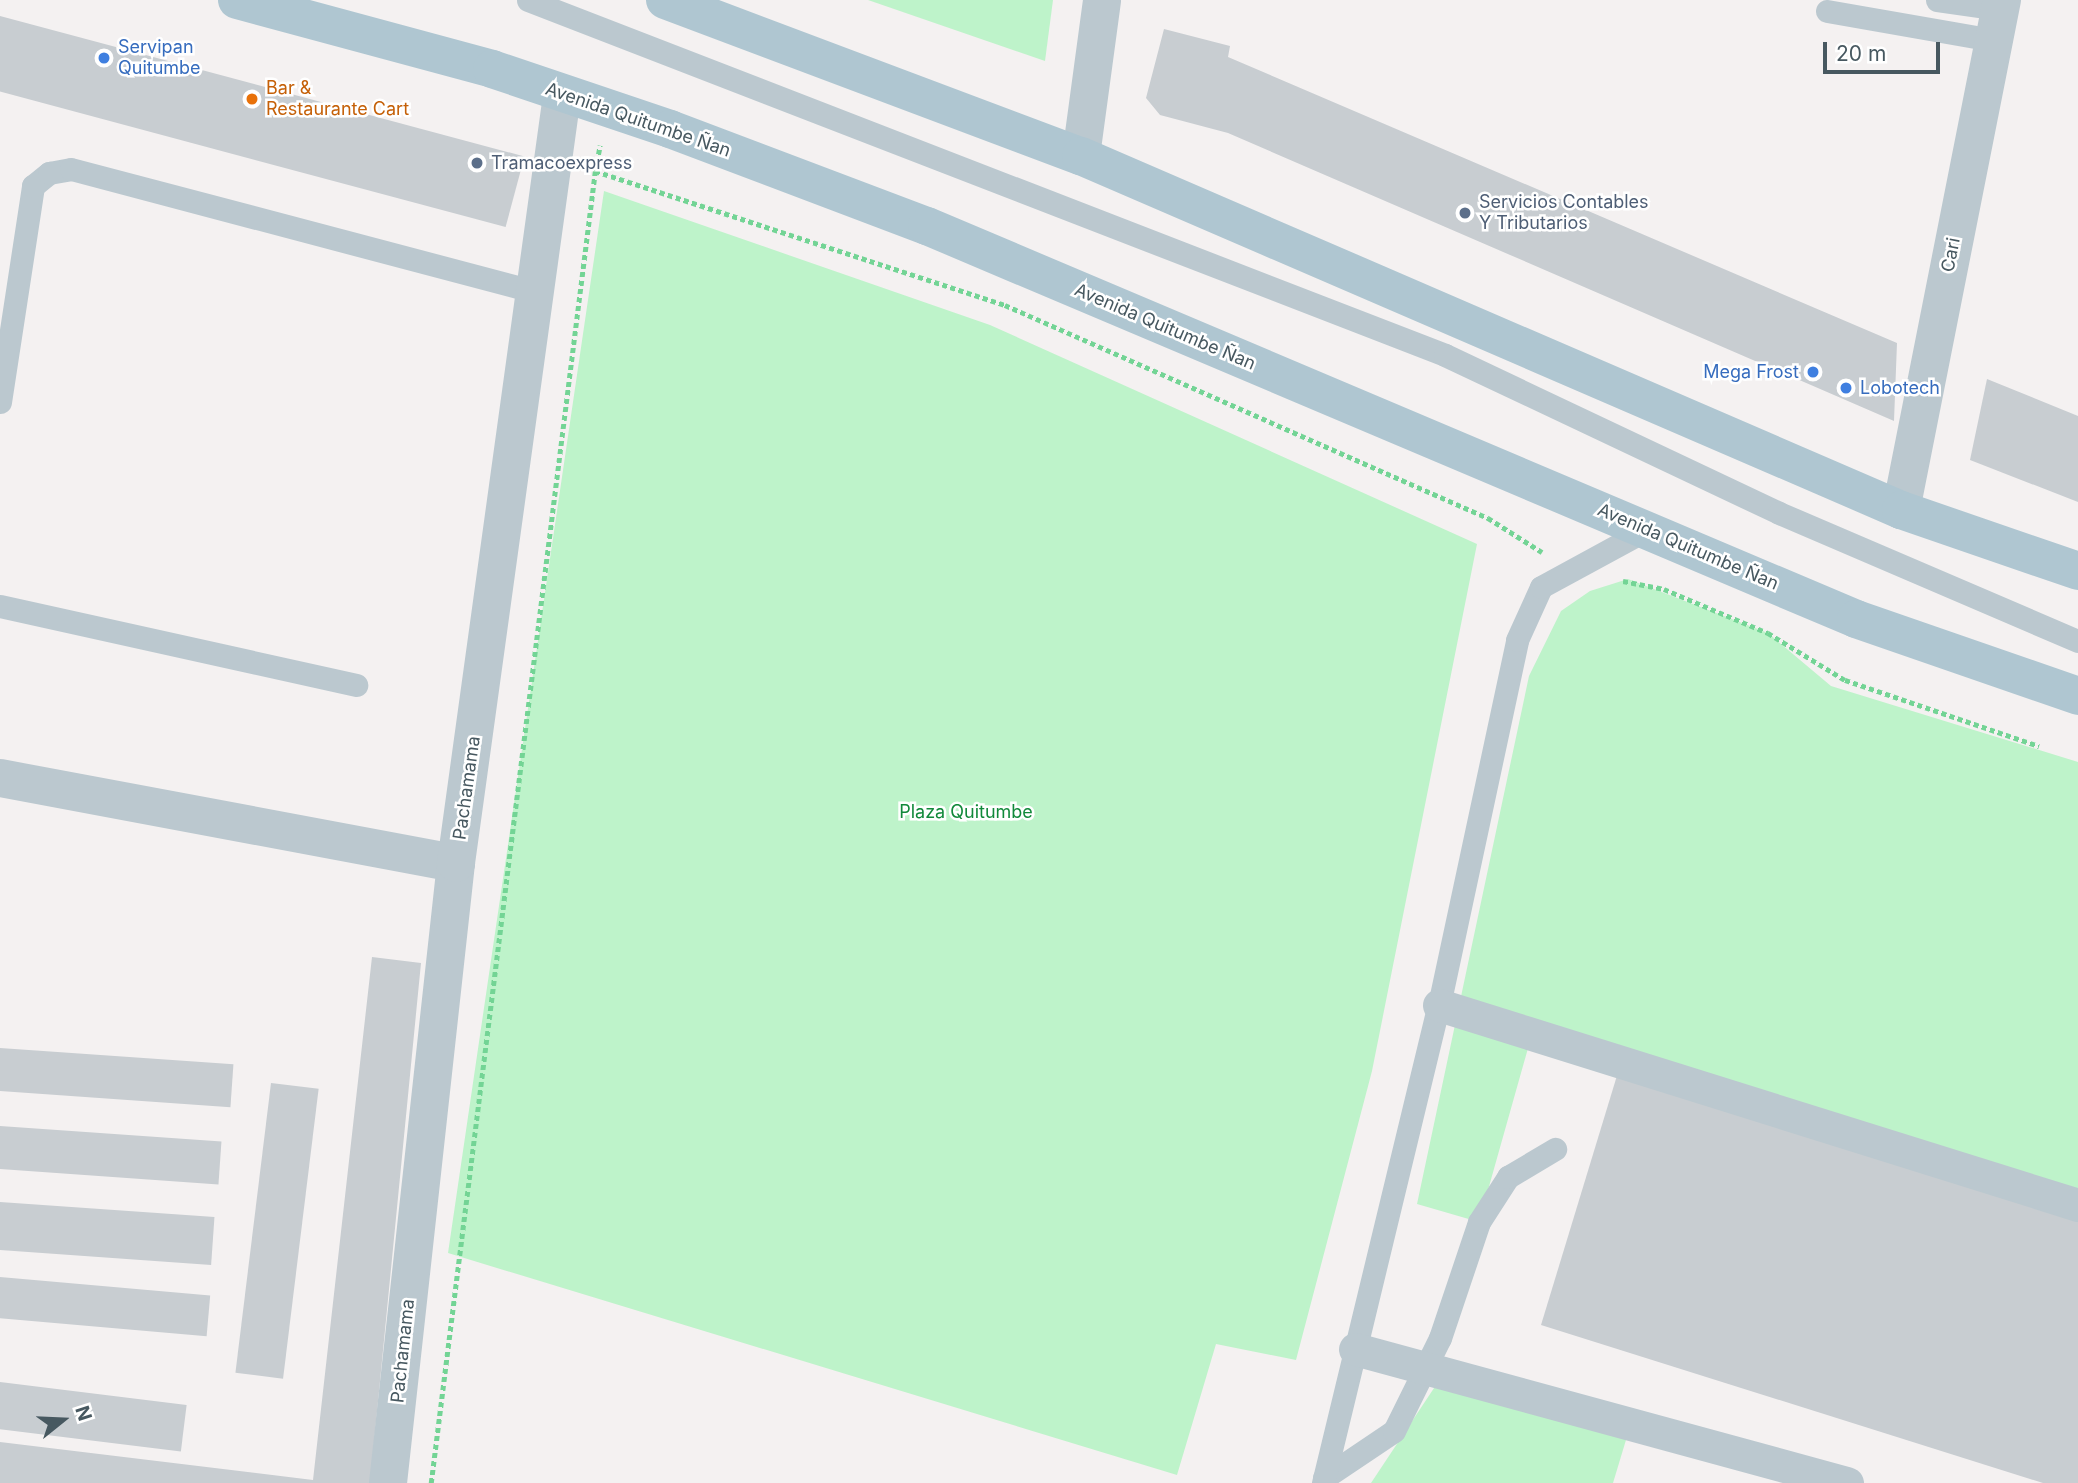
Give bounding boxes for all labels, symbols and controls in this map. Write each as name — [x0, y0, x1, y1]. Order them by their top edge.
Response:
scale bar — [1826, 28, 1943, 72]
place label: Servipan Quitumbe — [118, 37, 201, 80]
text: 20 m — [1836, 41, 1886, 66]
marker: Servipan Quitumbe — [96, 50, 112, 66]
place label: Bar & Restaurante Cart — [266, 78, 409, 120]
street label: Avenida Quitumbe Ñan — [542, 78, 734, 162]
marker: Bar & Restaurante Cart — [244, 91, 260, 107]
place label: Tramacoexpress — [491, 152, 632, 174]
marker: Tramacoexpress — [469, 155, 485, 171]
place label: Servicios Contables Y Tributarios — [1479, 192, 1649, 234]
marker: Servicios Contables Y Tributarios — [1457, 205, 1473, 221]
street label: Cari — [1937, 236, 1965, 274]
street label: Avenida Quitumbe Ñan — [1071, 279, 1259, 375]
place label: Mega Frost — [1703, 361, 1799, 383]
marker: Mega Frost — [1805, 364, 1821, 380]
place label: Lobotech — [1860, 377, 1940, 399]
marker: Lobotech — [1838, 380, 1854, 396]
street label: Avenida Quitumbe Ñan — [1594, 499, 1782, 595]
street label: Pachamama — [449, 735, 485, 841]
park label: Plaza Quitumbe — [899, 801, 1033, 823]
street label: Pachamama — [387, 1298, 419, 1404]
north arrow — [28, 1385, 98, 1455]
text: N — [70, 1403, 97, 1424]

